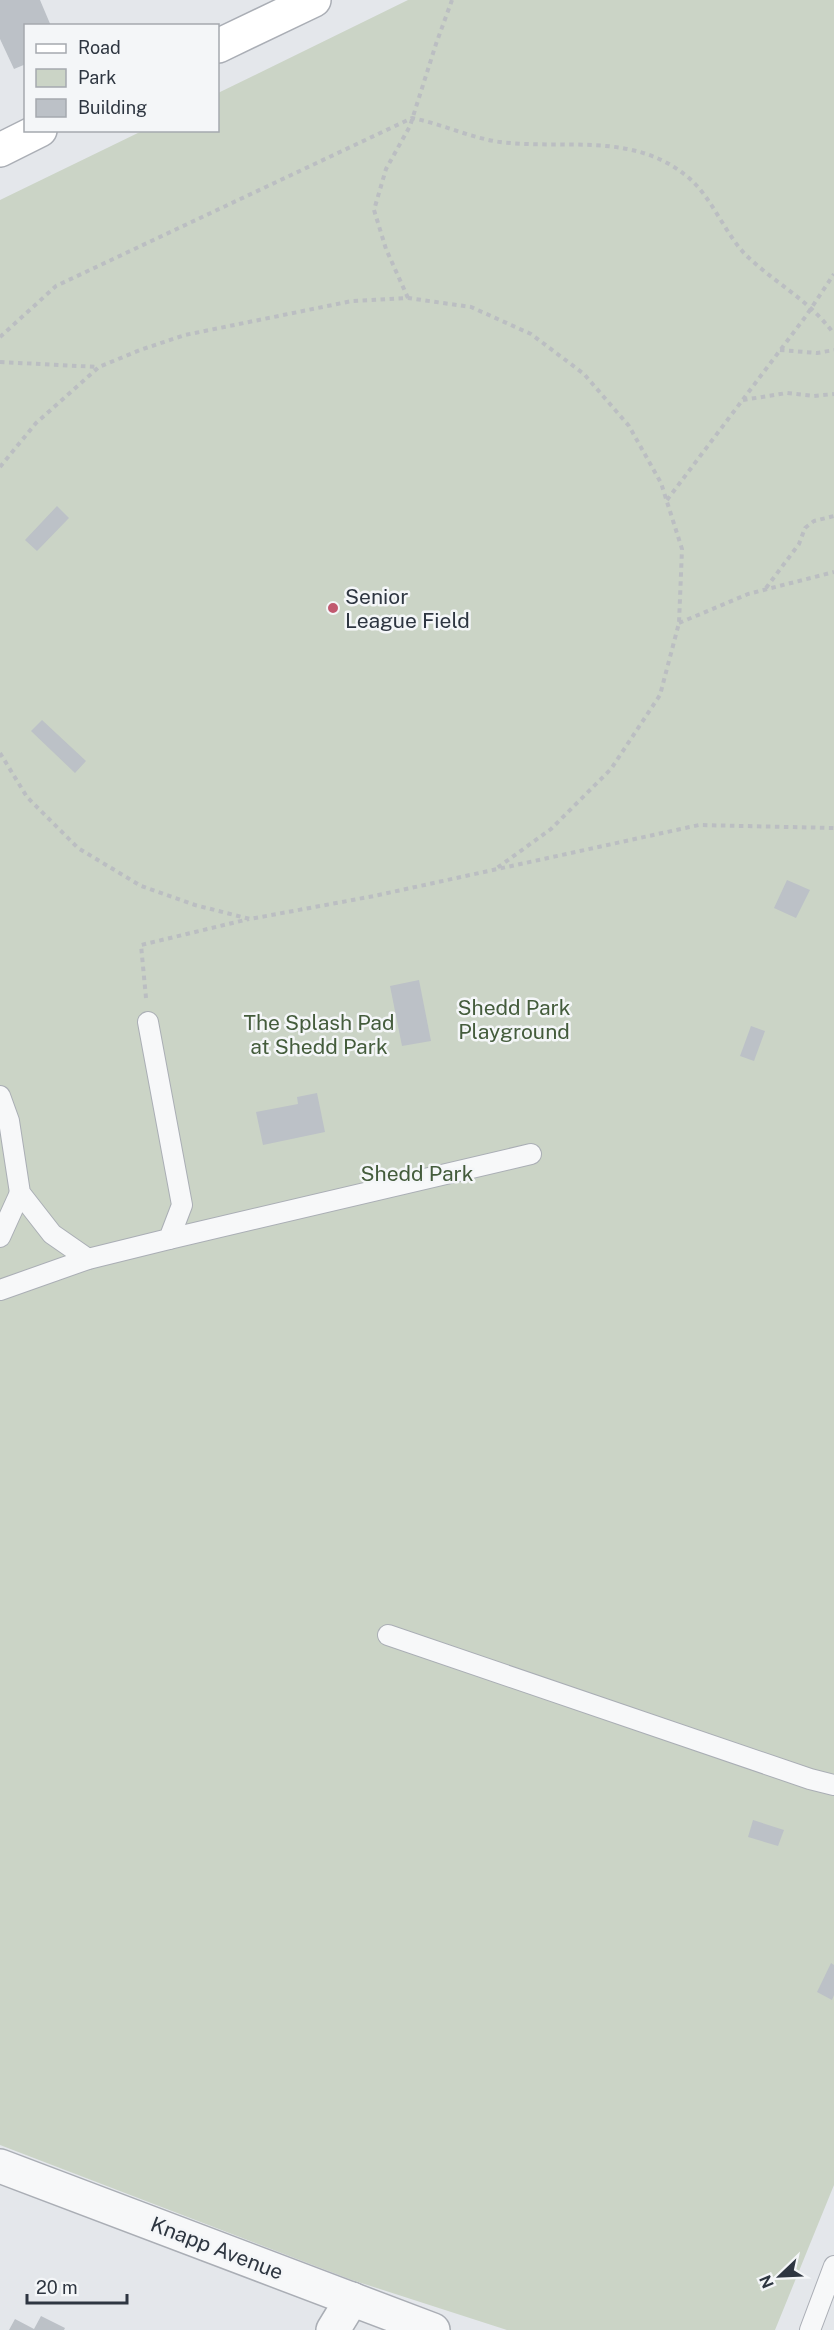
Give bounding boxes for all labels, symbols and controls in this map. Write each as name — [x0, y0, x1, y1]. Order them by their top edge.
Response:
legend — [24, 24, 219, 132]
text: Road — [78, 37, 121, 58]
text: Park — [78, 67, 116, 88]
text: Building — [78, 97, 147, 118]
place label: Senior League Field — [345, 584, 470, 633]
marker: Senior League Field — [326, 601, 340, 615]
park label: Shedd Park Playground — [457, 995, 571, 1044]
park label: The Splash Pad at Shedd Park — [244, 1010, 394, 1059]
park label: Shedd Park — [360, 1161, 474, 1186]
street label: Knapp Avenue — [147, 2211, 287, 2285]
north arrow — [750, 2246, 810, 2306]
scale bar — [27, 2267, 128, 2305]
text: N — [755, 2272, 778, 2291]
text: 20 m — [36, 2277, 78, 2298]

